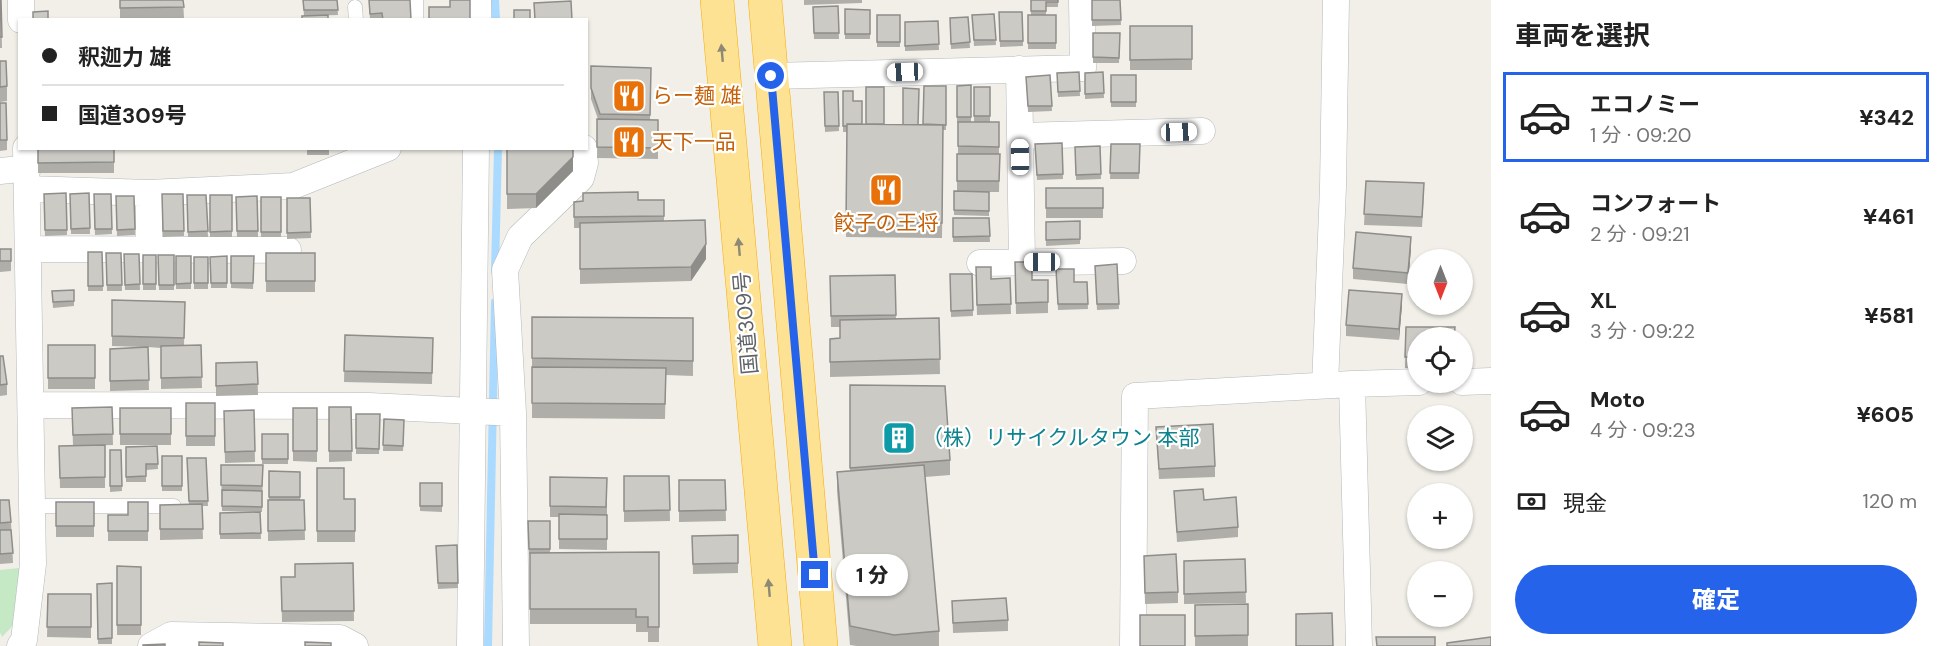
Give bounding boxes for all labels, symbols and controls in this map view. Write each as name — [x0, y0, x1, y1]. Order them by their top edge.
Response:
text: 車両を選択 — [1515, 18, 1650, 53]
text: 釈迦力 雄 — [78, 43, 171, 72]
one-way arrow — [717, 43, 727, 62]
route start — [757, 62, 784, 89]
car — [887, 62, 923, 82]
restaurant icon: らー麺 雄 — [611, 78, 647, 114]
place label: らー麺 雄 — [652, 82, 742, 110]
icon: car — [1518, 90, 1572, 144]
text: エコノミー — [1590, 90, 1700, 119]
text: 国道309号 — [78, 101, 187, 130]
text: ¥342 — [1859, 103, 1914, 132]
car — [1161, 122, 1197, 142]
text: 1 分 · 09:20 — [1590, 122, 1691, 148]
restaurant icon: 天下一品 — [611, 124, 647, 160]
place label: 天下一品 — [652, 128, 736, 156]
car — [1011, 139, 1029, 175]
restaurant icon: 餃子の王将 — [868, 172, 904, 208]
icon: car — [1518, 189, 1572, 243]
text: コンフォート — [1590, 189, 1721, 218]
text: ¥461 — [1863, 202, 1914, 231]
place label: 餃子の王将 — [834, 209, 939, 237]
text: 2 分 · 09:21 — [1590, 221, 1689, 247]
one-way arrow — [734, 238, 744, 257]
north arrow — [1407, 249, 1473, 315]
map controls — [1407, 249, 1473, 627]
car — [1024, 253, 1060, 271]
street label: 国道309号 — [728, 270, 764, 376]
text: XL — [1590, 286, 1617, 315]
icon: car — [1518, 288, 1572, 342]
text: ¥581 — [1864, 301, 1914, 330]
text: 3 分 · 09:22 — [1590, 318, 1695, 344]
button: locate — [1407, 327, 1473, 393]
text: Moto — [1590, 385, 1645, 414]
icon: car — [1518, 387, 1572, 441]
text: ¥605 — [1856, 400, 1914, 429]
button: layers — [1407, 405, 1473, 471]
text: 4 分 · 09:23 — [1590, 417, 1696, 443]
building icon: （株）リサイクルタウン 本部 — [881, 420, 917, 456]
place label: （株）リサイクルタウン 本部 — [922, 424, 1200, 452]
button: + — [1407, 483, 1473, 549]
icon: cash — [1515, 485, 1548, 518]
text: 120 m — [1863, 488, 1917, 514]
text: 現金 — [1563, 489, 1607, 518]
callout: 1 分 — [836, 554, 908, 596]
route end — [801, 561, 828, 588]
button: − — [1407, 561, 1473, 627]
text: 1 分 — [856, 562, 888, 588]
button: 確定 — [1515, 565, 1917, 634]
one-way arrow — [764, 578, 774, 597]

